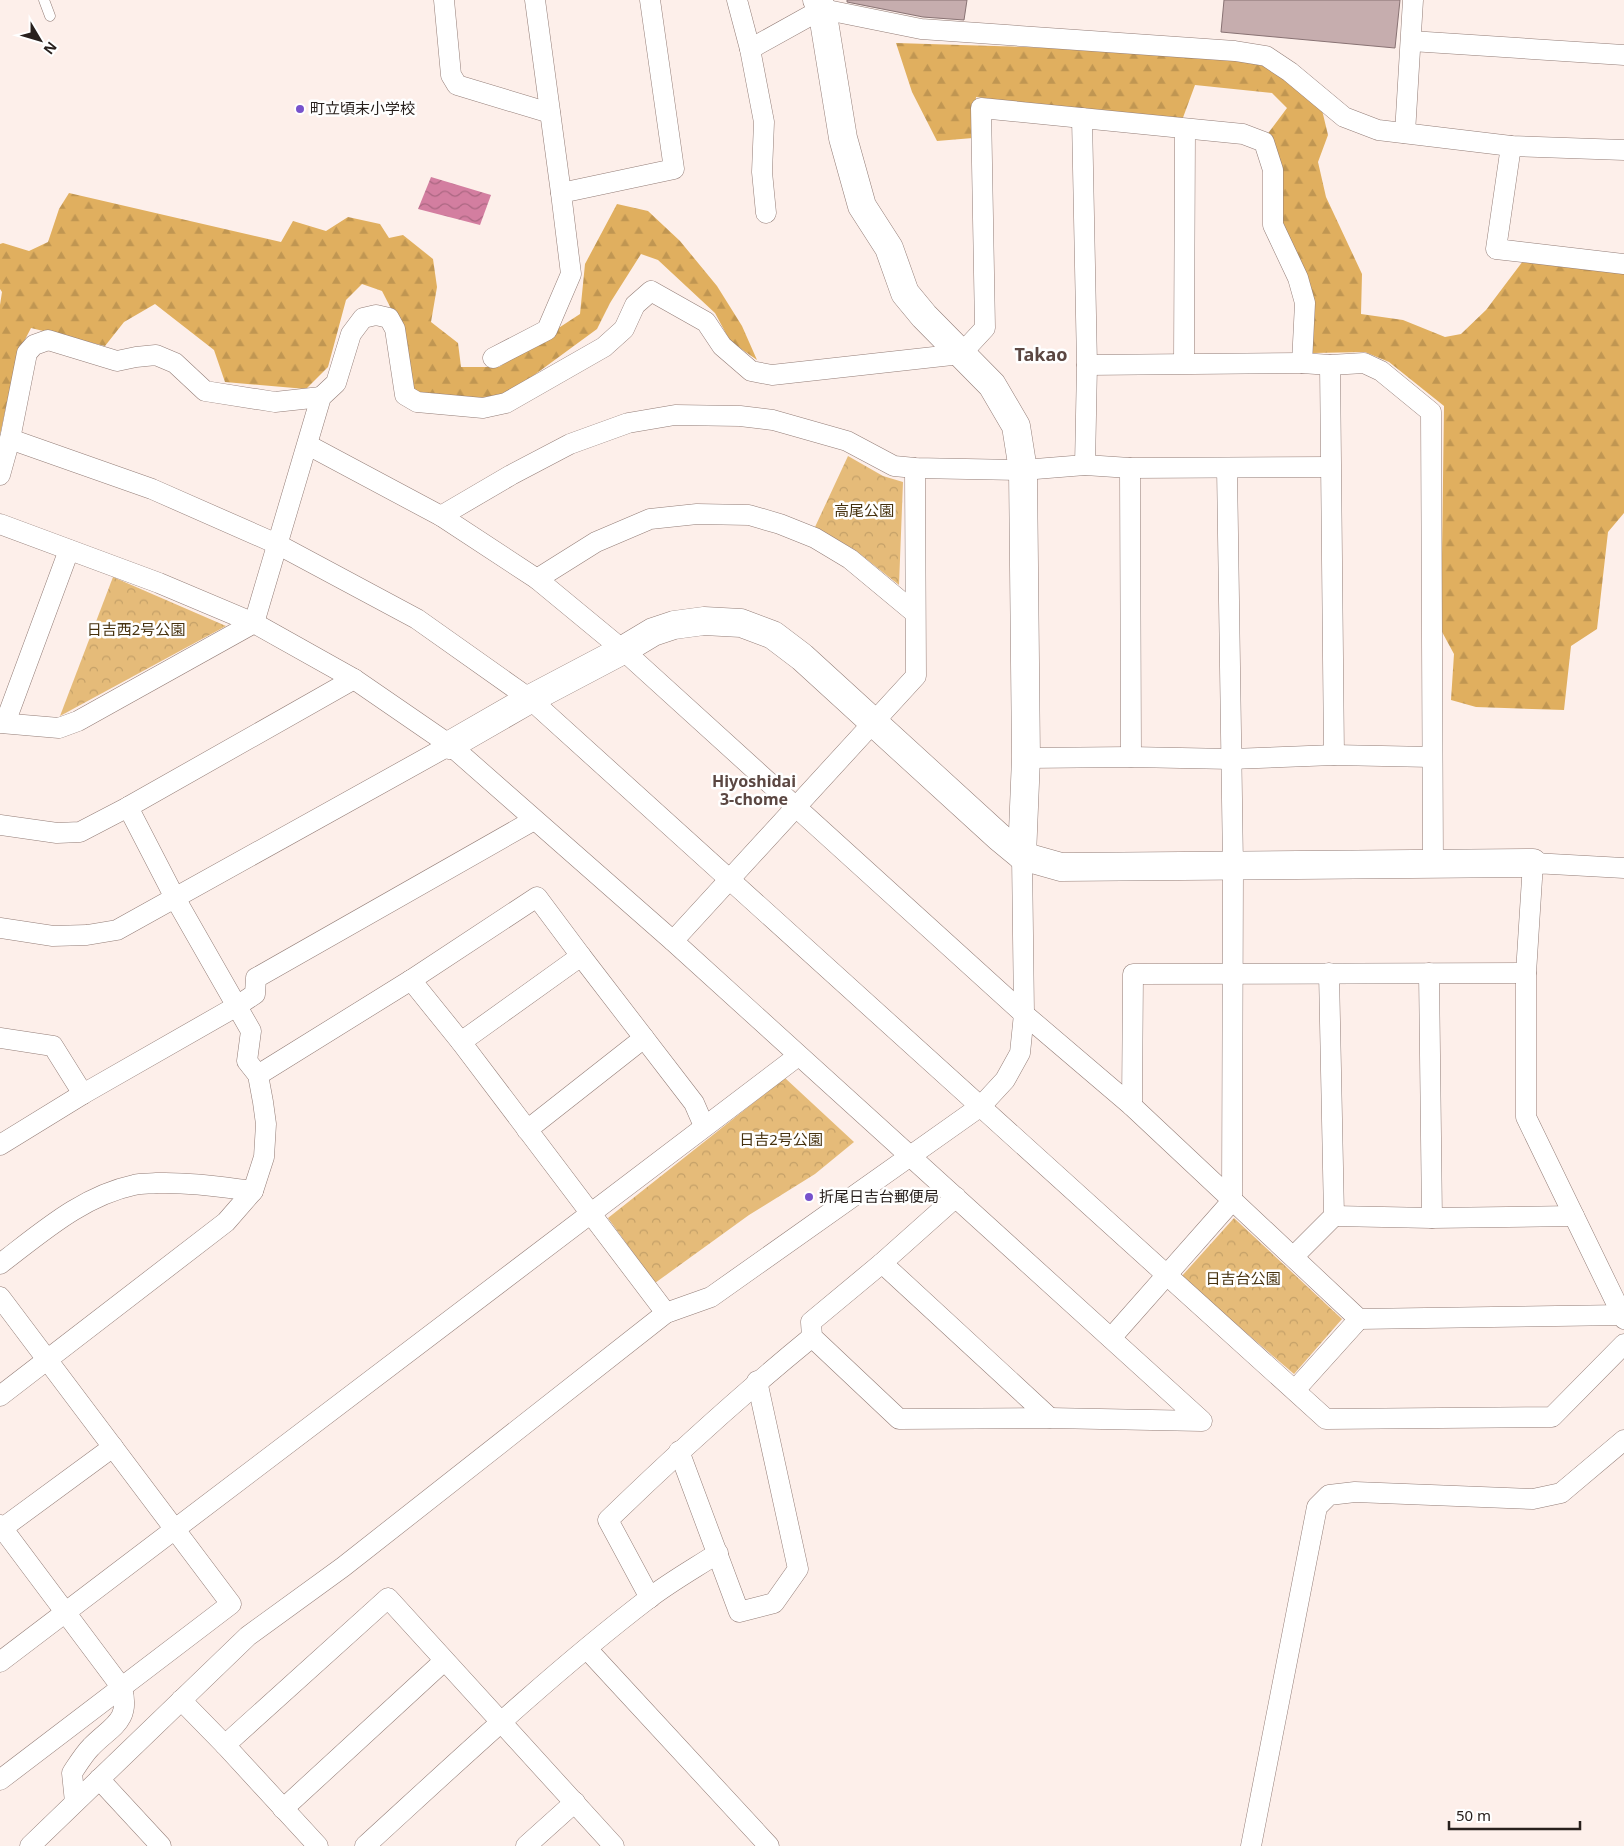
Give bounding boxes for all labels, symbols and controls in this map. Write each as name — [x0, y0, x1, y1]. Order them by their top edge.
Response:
north arrow — [15, 15, 65, 65]
text: N — [40, 38, 62, 59]
place label: 町立頃末小学校 — [310, 98, 415, 118]
marker: 町立頃末小学校 — [294, 103, 306, 115]
district label: Takao — [1015, 342, 1067, 366]
park label: 高尾公園 — [834, 500, 894, 520]
park label: 日吉西2号公園 — [87, 619, 185, 639]
district label: Hiyoshidai 3-chome — [712, 770, 796, 810]
park label: 日吉2号公園 — [739, 1129, 823, 1149]
place label: 折尾日吉台郵便局 — [819, 1186, 939, 1206]
marker: 折尾日吉台郵便局 — [803, 1191, 815, 1203]
park label: 日吉台公園 — [1205, 1268, 1281, 1288]
scale bar — [1449, 1798, 1580, 1830]
text: 50 m — [1456, 1805, 1491, 1825]

